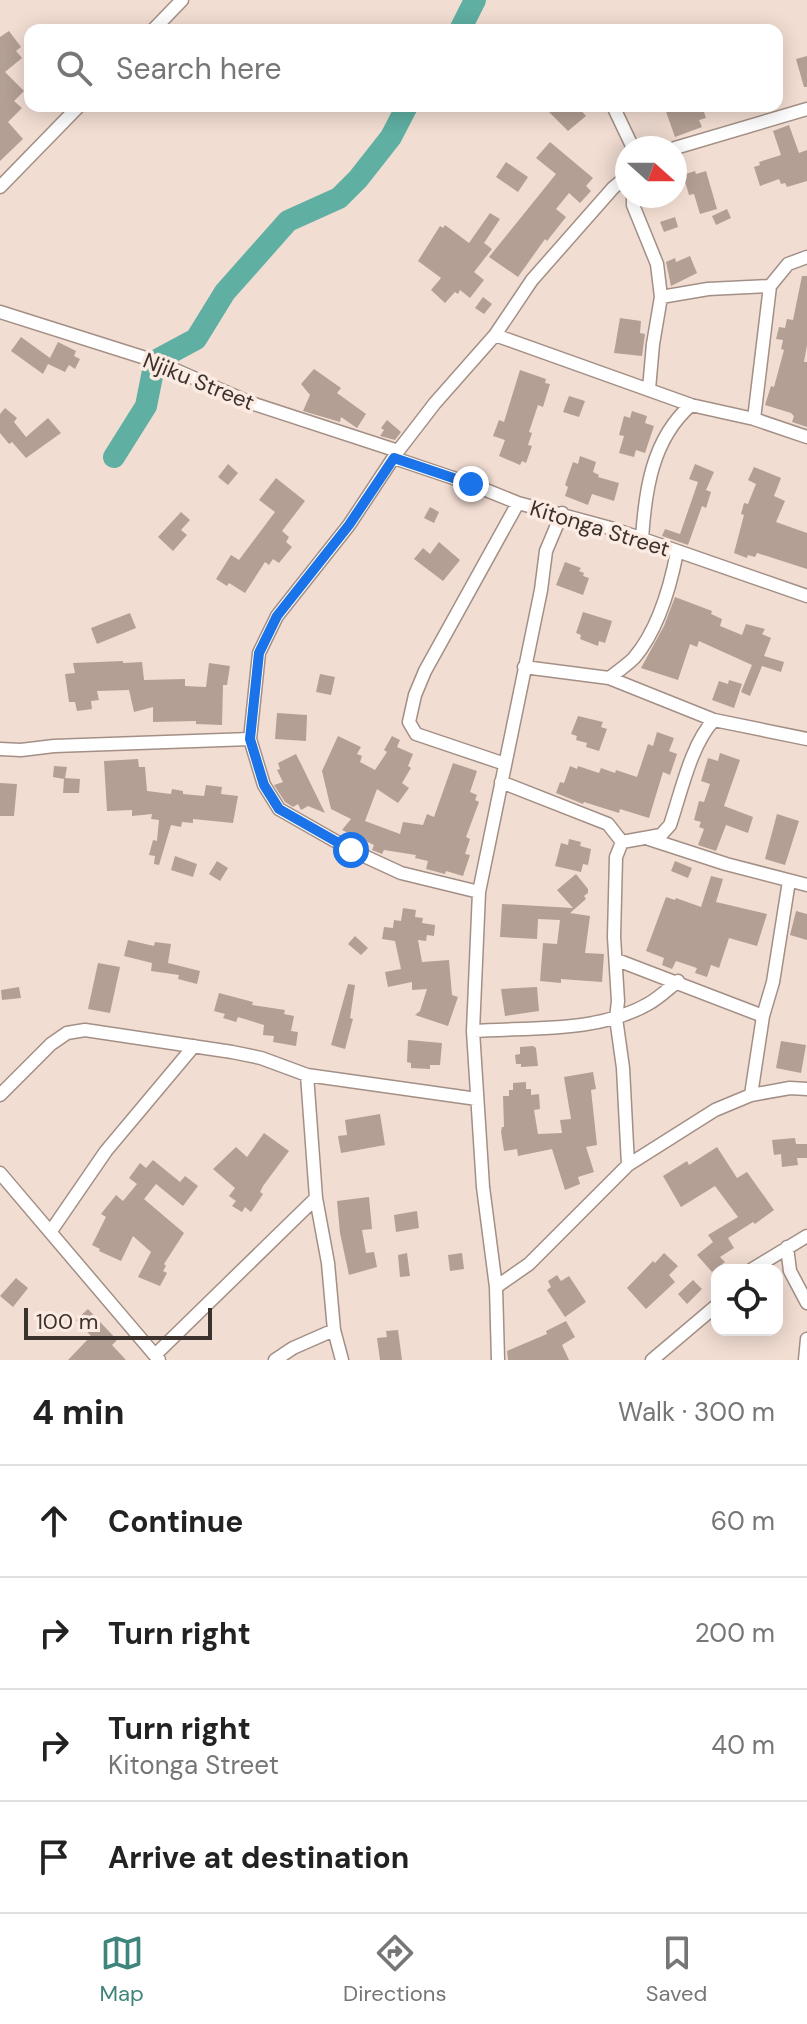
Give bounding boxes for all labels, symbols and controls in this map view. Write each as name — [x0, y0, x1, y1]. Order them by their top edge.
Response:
search box — [24, 24, 783, 112]
icon: search — [52, 46, 96, 90]
text: Search here — [116, 49, 282, 88]
north arrow — [615, 136, 687, 208]
street label: Njiku Street — [139, 346, 259, 417]
route end — [453, 466, 489, 502]
street label: Kitonga Street — [526, 493, 673, 563]
route start — [333, 832, 369, 868]
map controls — [711, 1264, 783, 1336]
button: locate — [711, 1264, 783, 1336]
scale bar — [24, 1304, 212, 1340]
text: 100 m — [36, 1307, 98, 1336]
text: 4 min — [32, 1390, 124, 1435]
text: Walk · 300 m — [618, 1395, 775, 1429]
icon: ahead — [32, 1499, 76, 1543]
text: Continue — [108, 1502, 243, 1541]
text: 60 m — [711, 1504, 775, 1538]
icon: right — [32, 1611, 76, 1655]
text: Turn right — [108, 1614, 251, 1653]
text: 200 m — [695, 1616, 775, 1650]
text: Turn right — [108, 1709, 251, 1748]
icon: right — [32, 1723, 76, 1767]
text: 40 m — [711, 1728, 775, 1762]
text: Kitonga Street — [108, 1748, 279, 1782]
icon: arrive — [32, 1835, 76, 1879]
text: Arrive at destination — [108, 1838, 409, 1877]
tab: Map — [100, 1931, 144, 2008]
tab: Directions — [343, 1931, 447, 2008]
tab: Saved — [646, 1931, 707, 2008]

